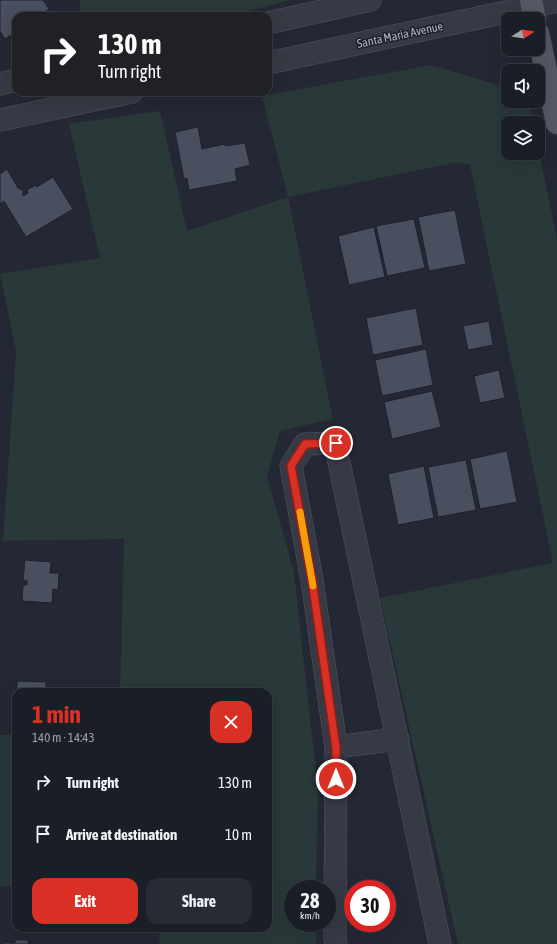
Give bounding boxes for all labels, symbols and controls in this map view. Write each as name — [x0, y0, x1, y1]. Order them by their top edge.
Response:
north arrow — [501, 12, 545, 56]
map controls — [501, 12, 545, 160]
street label: Santa Maria Avenue — [356, 19, 444, 51]
icon: right — [32, 28, 84, 80]
text: 130 m — [98, 28, 161, 60]
text: Turn right — [98, 61, 161, 82]
button: sound — [501, 64, 545, 108]
button: layers — [501, 116, 545, 160]
pin — [319, 426, 353, 460]
icon: arrive — [325, 432, 347, 454]
text: 1 min — [32, 701, 81, 728]
button: close — [210, 701, 252, 743]
text: 140 m · 14:43 — [32, 730, 95, 745]
position arrow — [315, 758, 357, 800]
icon: right — [32, 771, 54, 793]
text: Turn right — [66, 774, 119, 791]
text: 130 m — [218, 774, 252, 791]
icon: arrive — [32, 823, 54, 845]
text: Arrive at destination — [66, 826, 177, 843]
text: 10 m — [225, 826, 252, 843]
button: Exit — [32, 878, 138, 924]
button: Share — [146, 878, 252, 924]
speed limit sign: 30 — [344, 880, 396, 932]
text: 28 — [301, 889, 319, 912]
text: km/h — [300, 910, 320, 921]

